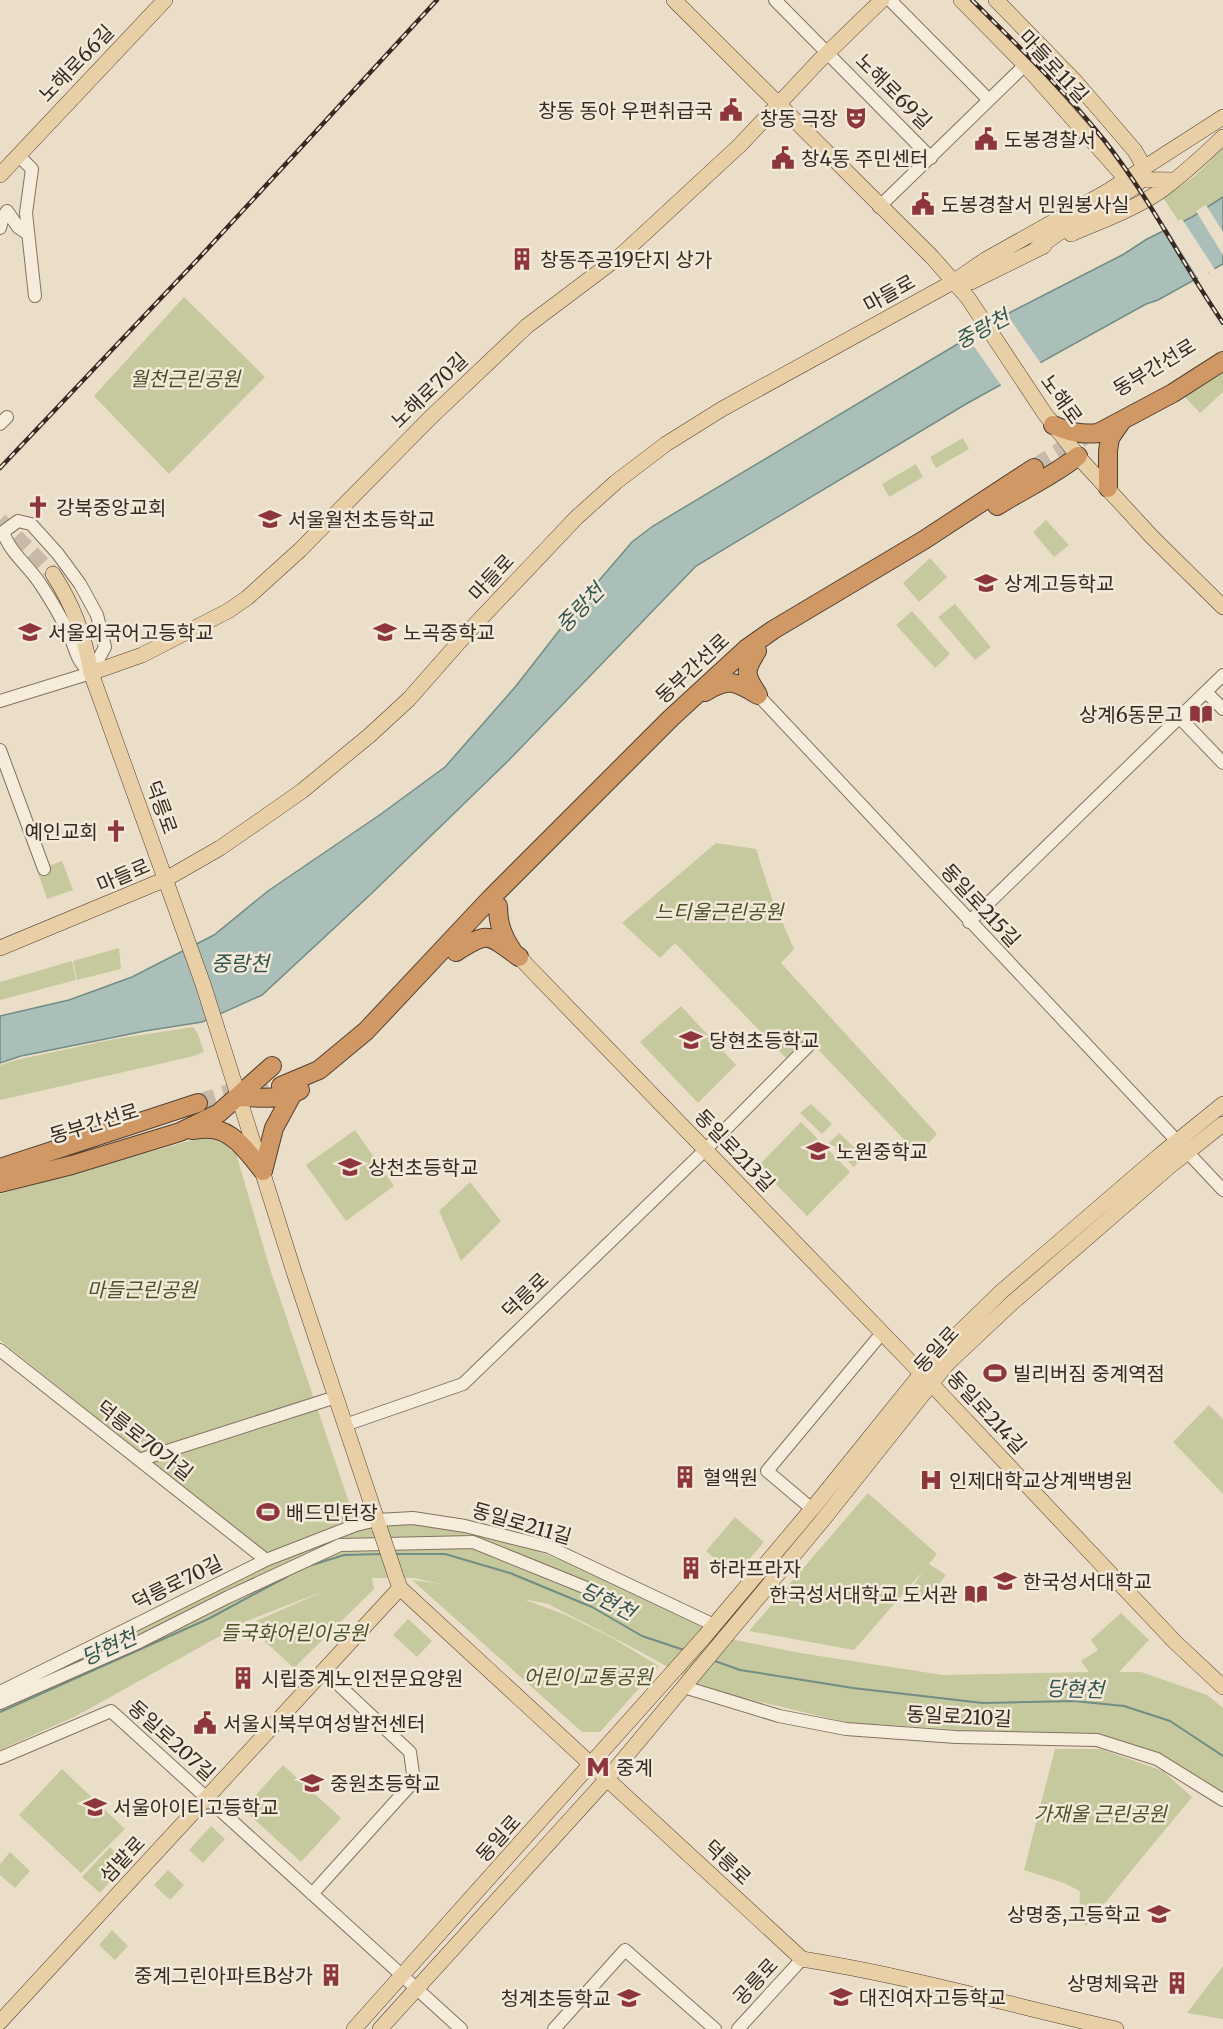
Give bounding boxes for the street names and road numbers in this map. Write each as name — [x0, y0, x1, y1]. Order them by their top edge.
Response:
street label: 노해로66길 — [33, 19, 119, 107]
street label: 마들로11길 — [1014, 24, 1094, 108]
street label: 노해로69길 — [851, 48, 937, 134]
street label: 마들로 — [859, 269, 919, 317]
street label: 동부간선로 — [1108, 333, 1200, 401]
street label: 노해로70길 — [385, 347, 473, 433]
street label: 노해로 — [1036, 369, 1088, 429]
street label: 마들로 — [463, 548, 519, 606]
street label: 동부간선로 — [650, 627, 734, 709]
street label: 덕릉로 — [141, 777, 183, 837]
street label: 마들로 — [93, 853, 153, 897]
street label: 동일로215길 — [936, 858, 1026, 952]
street label: 동부간선로 — [46, 1098, 142, 1148]
street label: 동일로213길 — [690, 1104, 780, 1196]
street label: 덕릉로 — [496, 1267, 554, 1323]
street label: 동일로 — [908, 1320, 964, 1378]
street label: 동일로214길 — [942, 1365, 1032, 1459]
street label: 덕릉로70가길 — [92, 1395, 198, 1485]
street label: 동일로211길 — [469, 1497, 575, 1549]
street label: 덕릉로70길 — [128, 1549, 226, 1615]
street label: 동일로207길 — [123, 1694, 221, 1786]
street label: 동일로210길 — [905, 1701, 1013, 1731]
street label: 동일로 — [470, 1809, 526, 1867]
street label: 섬밭로 — [94, 1830, 150, 1888]
street label: 덕릉로 — [699, 1834, 757, 1890]
street label: 공릉로 — [727, 1952, 783, 2010]

